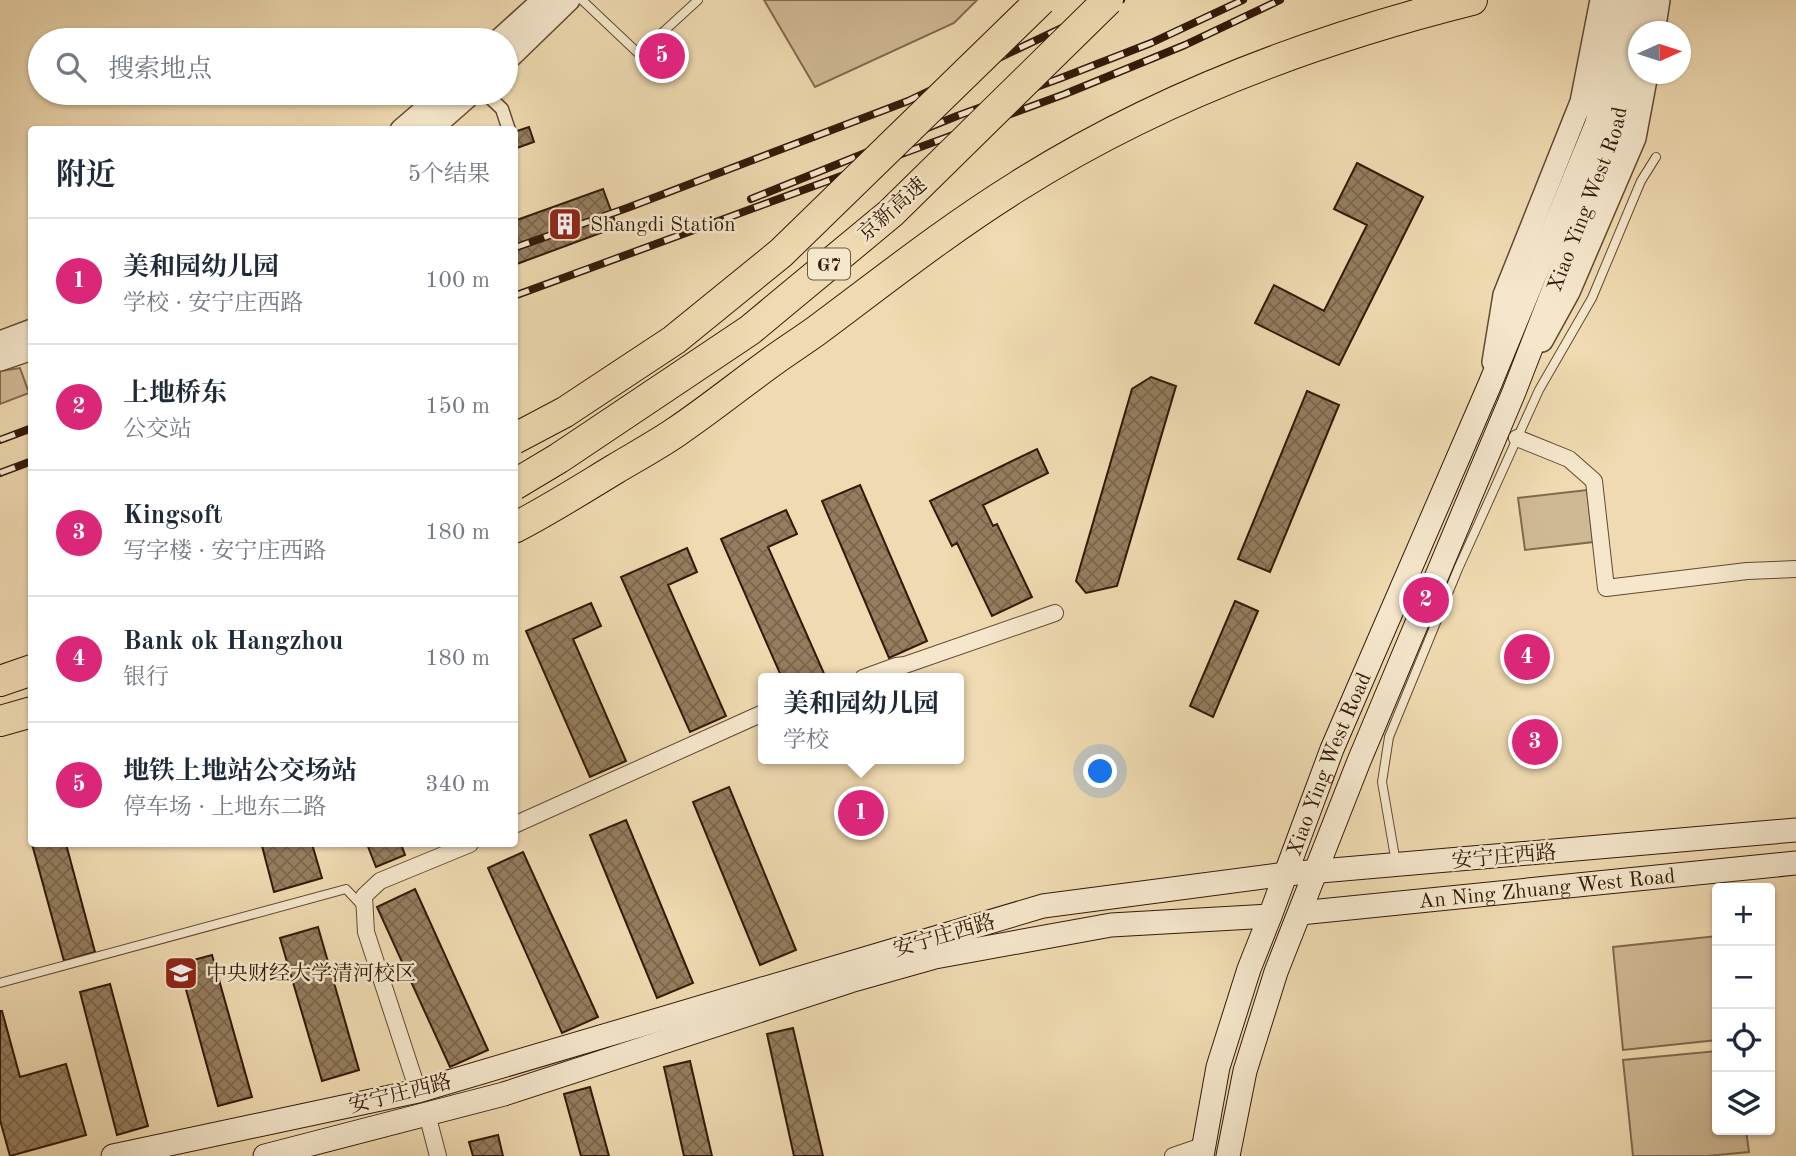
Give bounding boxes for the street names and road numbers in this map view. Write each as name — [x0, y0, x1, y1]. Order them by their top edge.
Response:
street label: Xiao Ying West Road — [1545, 105, 1631, 295]
street label: 京新高速 — [853, 173, 931, 246]
road number: G7 — [808, 248, 850, 280]
street label: Xiao Ying West Road — [1284, 670, 1376, 859]
street label: 安宁庄西路 — [1451, 840, 1557, 873]
street label: An Ning Zhuang West Road — [1417, 866, 1676, 913]
street label: 安宁庄西路 — [891, 910, 998, 961]
street label: 安宁庄西路 — [346, 1070, 454, 1117]

